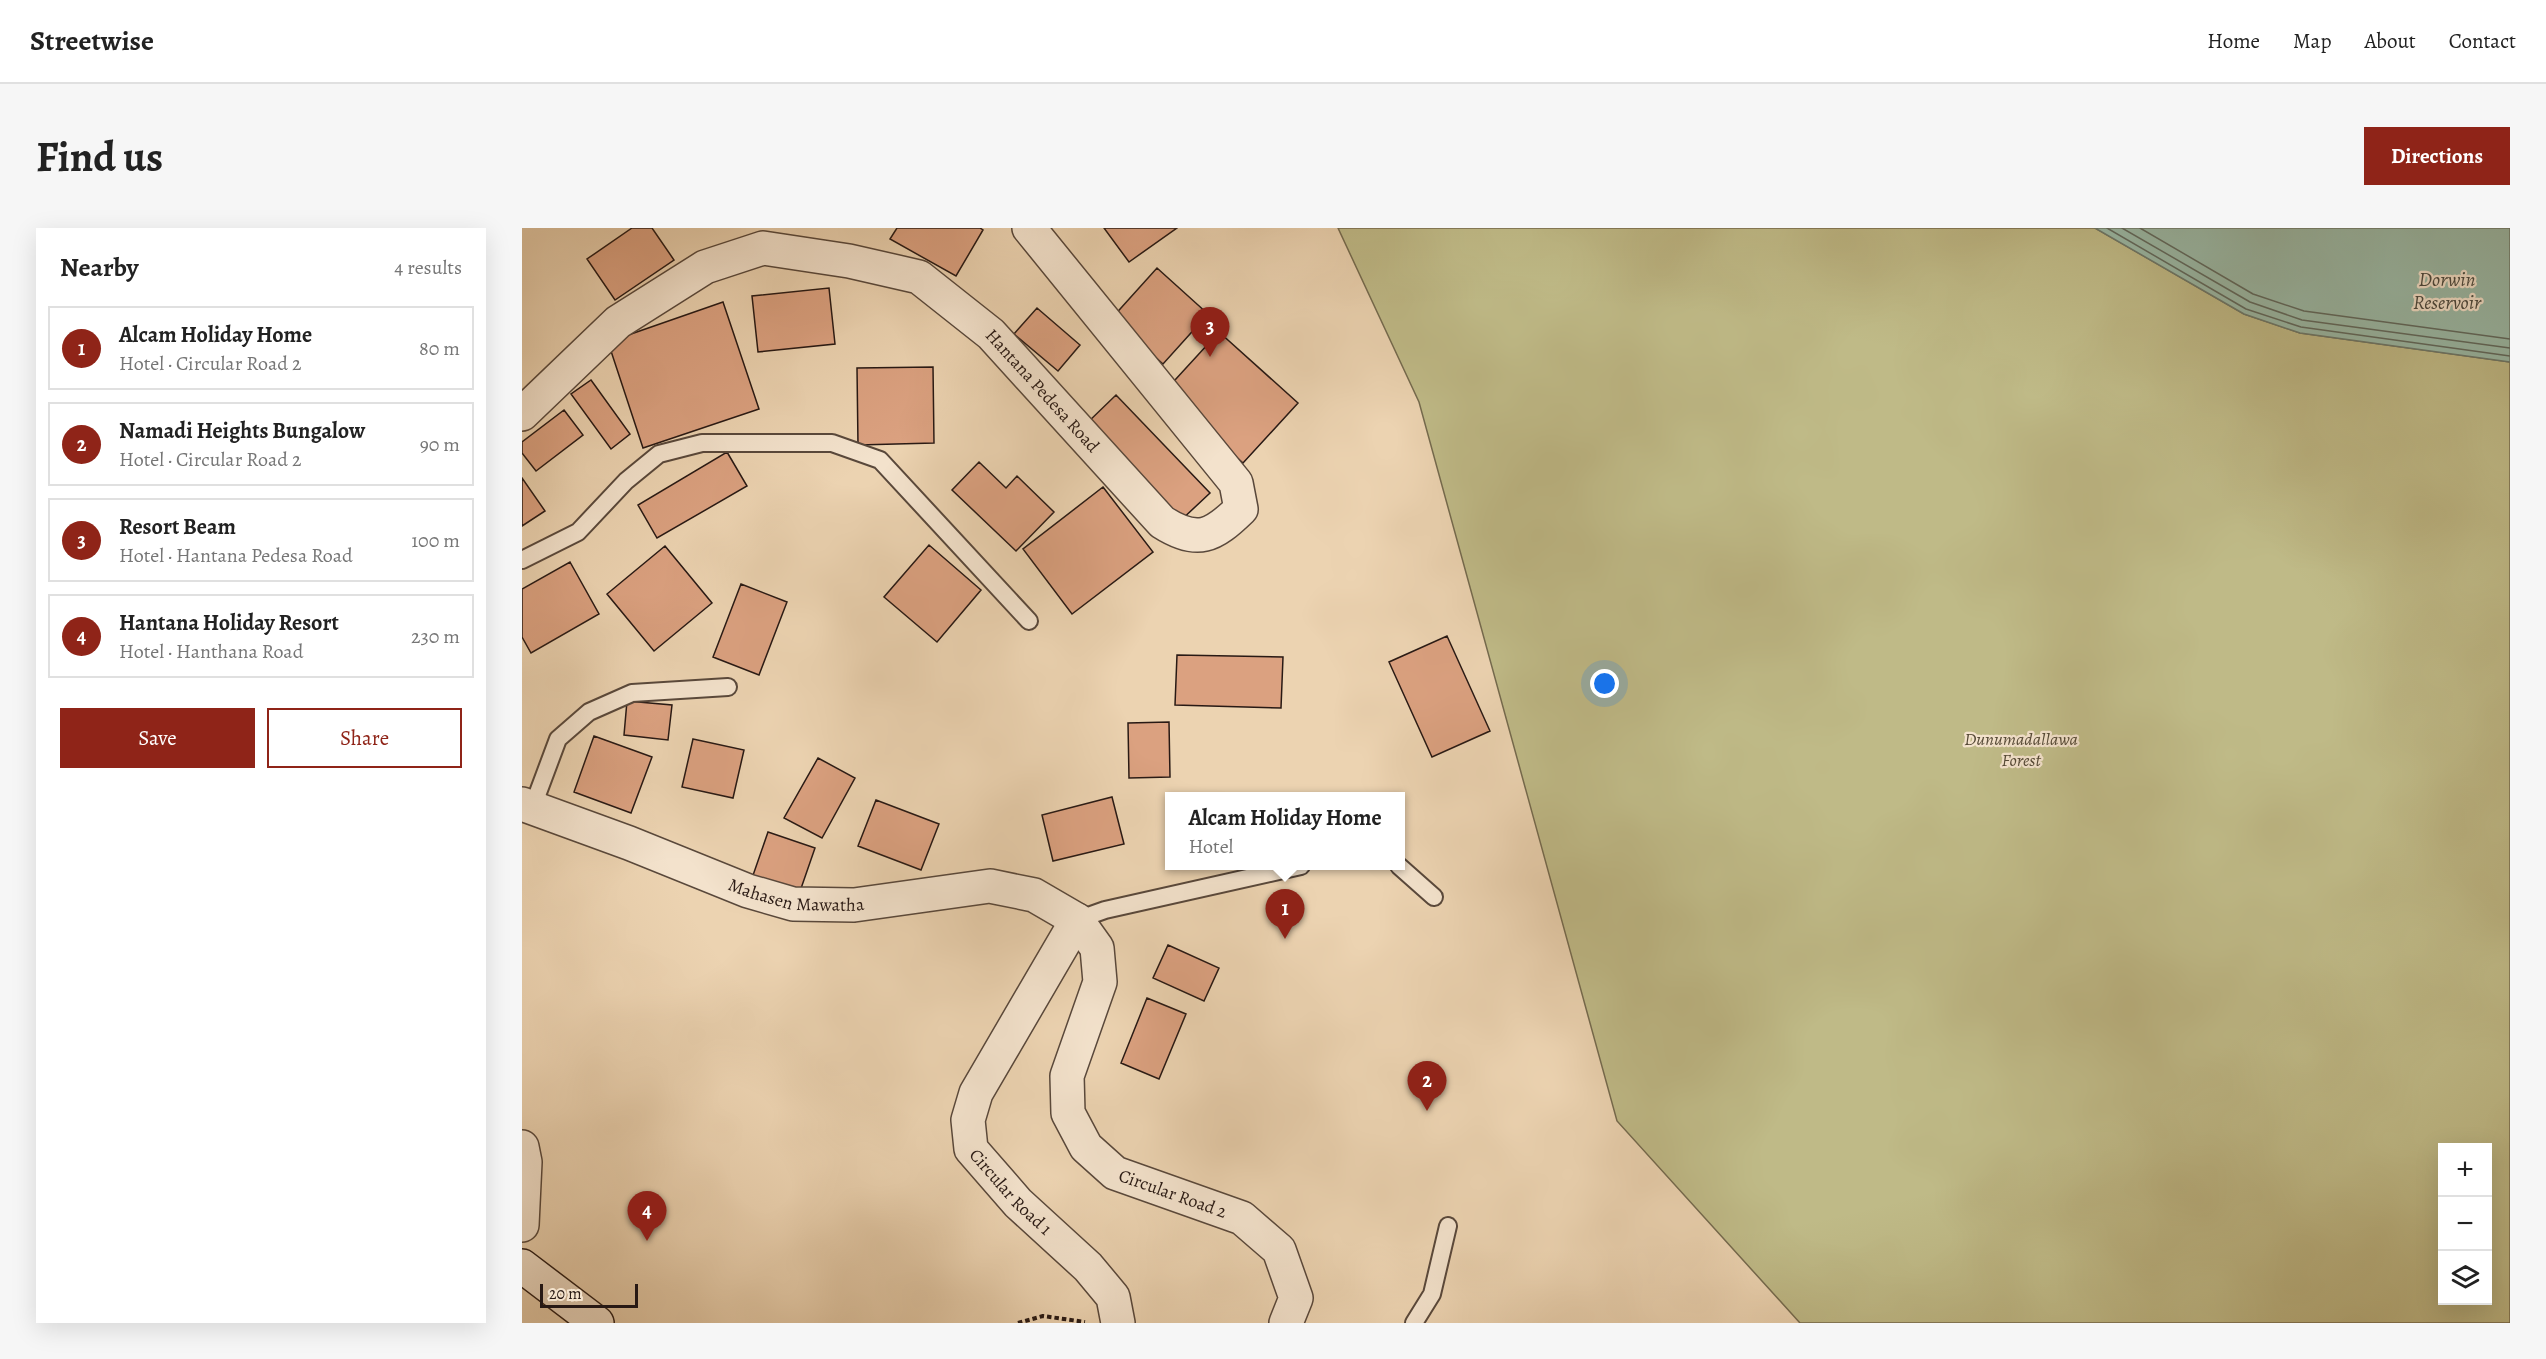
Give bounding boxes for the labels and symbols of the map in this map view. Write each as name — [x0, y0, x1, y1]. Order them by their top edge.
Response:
water label: Dorwin Reservoir — [2413, 266, 2482, 316]
pin: 3 — [1190, 308, 1230, 357]
street label: Hantana Pedesa Road — [980, 324, 1105, 458]
your location — [1590, 669, 1619, 698]
park label: Dunumadallawa Forest — [1964, 727, 2078, 772]
street label: Mahasen Mawatha — [725, 872, 866, 917]
pin: 1 — [1266, 890, 1305, 939]
pin: 2 — [1408, 1062, 1446, 1111]
street label: Circular Road 1 — [964, 1143, 1057, 1240]
street label: Circular Road 2 — [1116, 1163, 1231, 1224]
pin: 4 — [628, 1192, 666, 1241]
scale bar — [540, 1281, 638, 1308]

